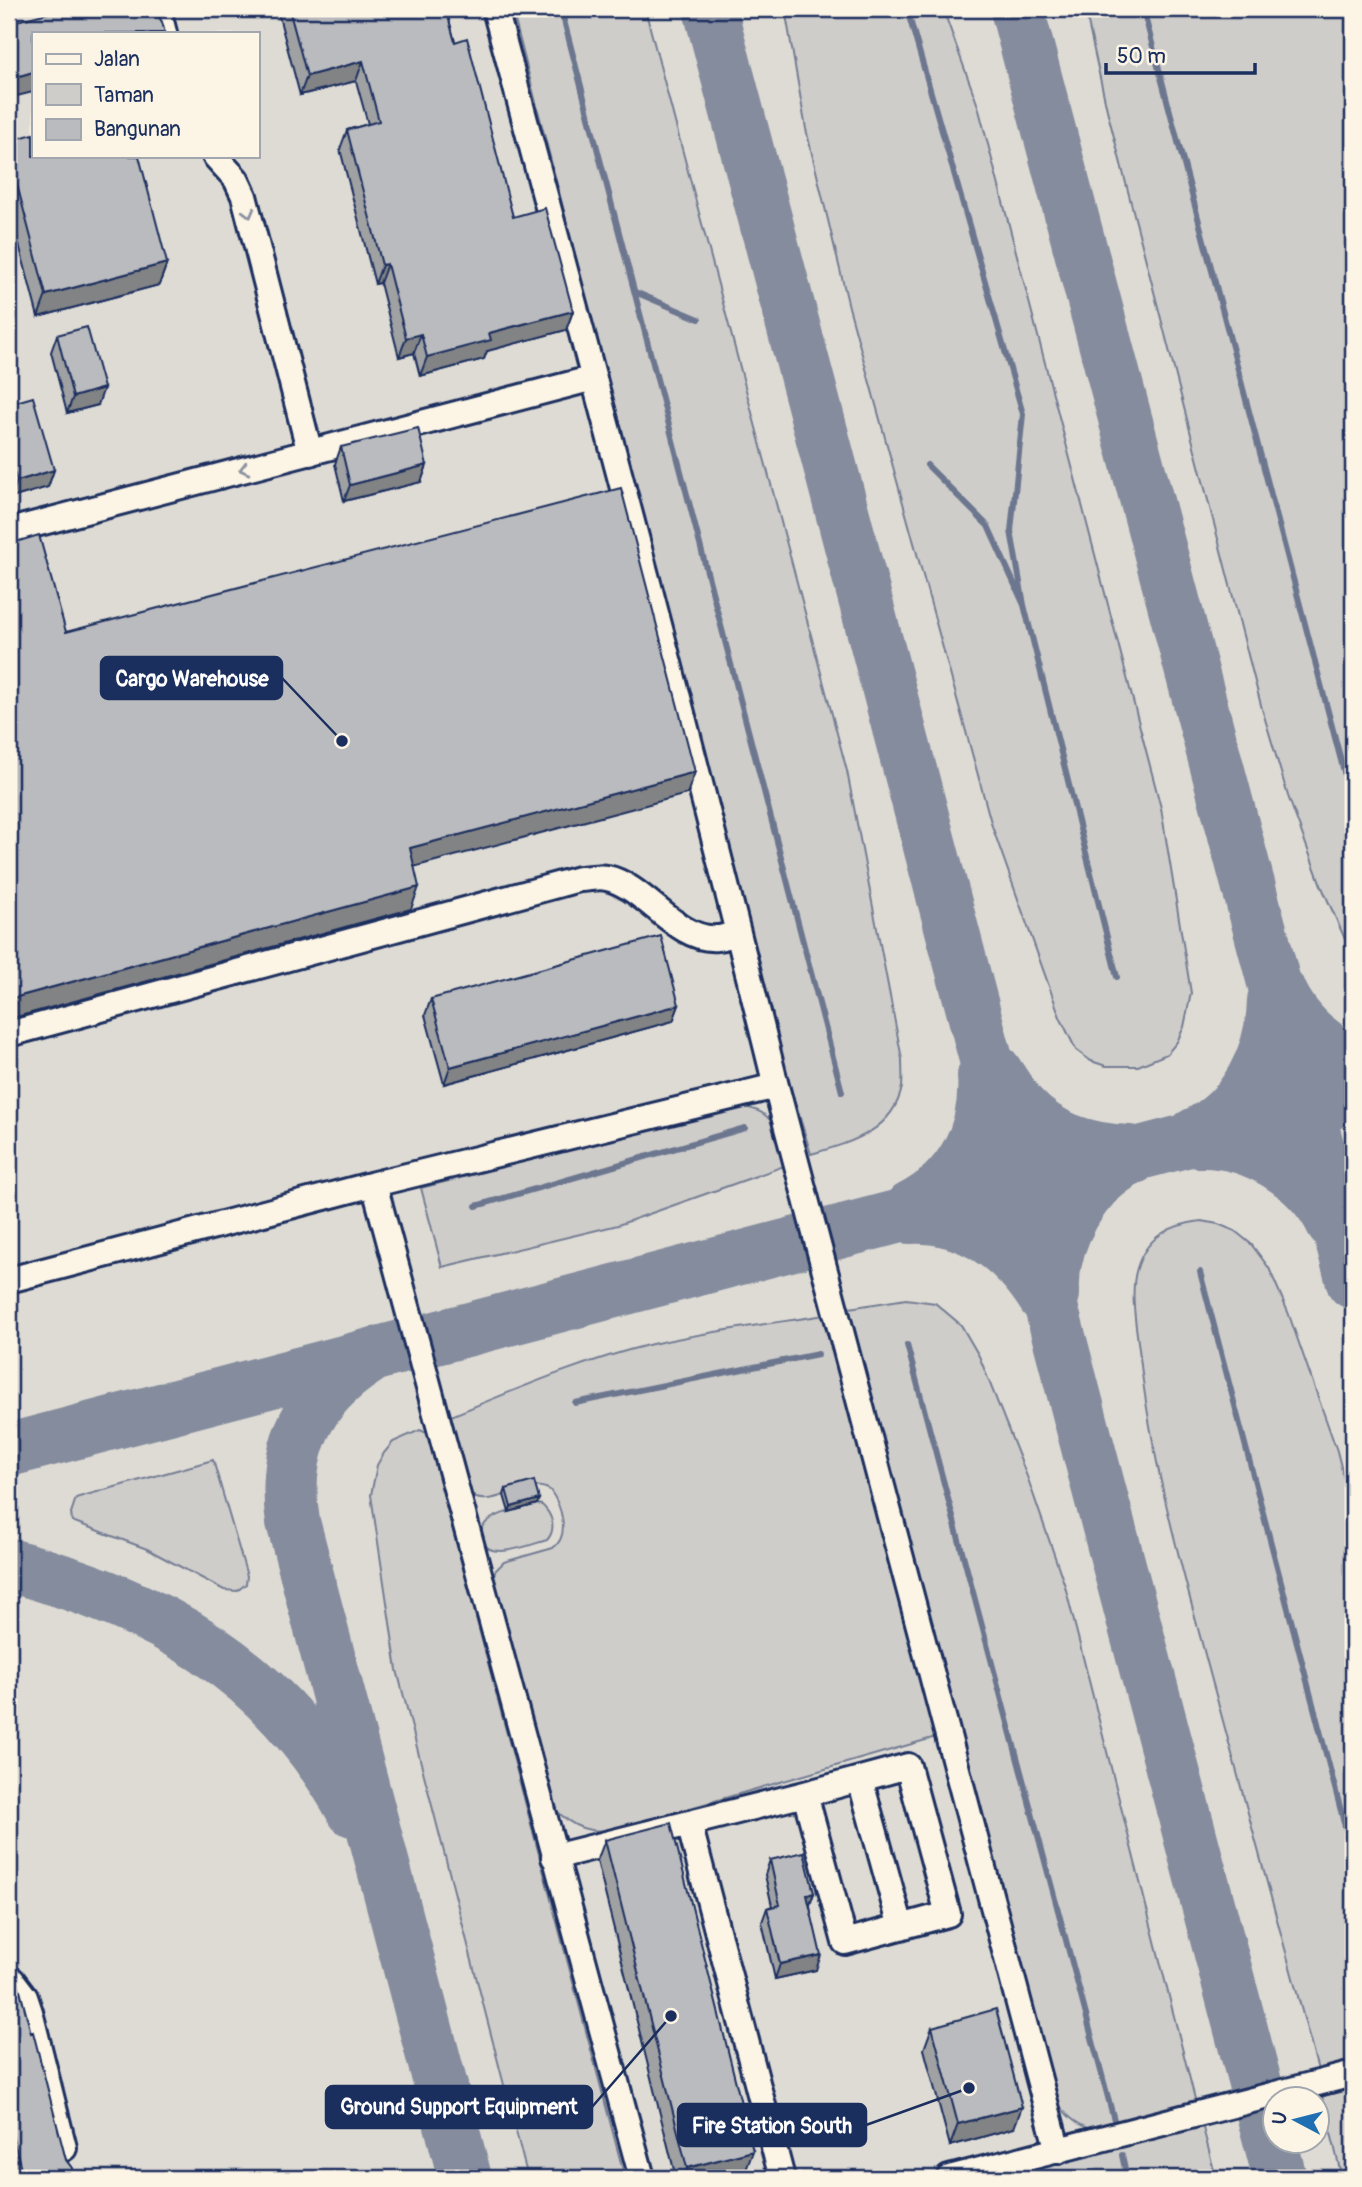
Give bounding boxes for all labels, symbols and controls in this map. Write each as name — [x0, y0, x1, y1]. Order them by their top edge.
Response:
legend — [32, 32, 259, 158]
scale bar — [1106, 32, 1255, 76]
text: 50 m — [1117, 43, 1166, 70]
text: Jalan — [94, 46, 140, 73]
text: Taman — [94, 82, 154, 109]
text: Bangunan — [94, 116, 181, 143]
one-way arrow — [241, 207, 255, 219]
one-way arrow — [238, 461, 250, 476]
callout: Cargo Warehouse — [101, 657, 282, 699]
text: Cargo Warehouse — [115, 666, 269, 693]
callout: Ground Support Equipment — [326, 2086, 592, 2128]
north arrow — [1260, 2086, 1330, 2156]
text: Ground Support Equipment — [340, 2094, 578, 2121]
callout: Fire Station South — [678, 2104, 866, 2146]
text: U — [1267, 2110, 1293, 2126]
text: Fire Station South — [692, 2113, 852, 2140]

